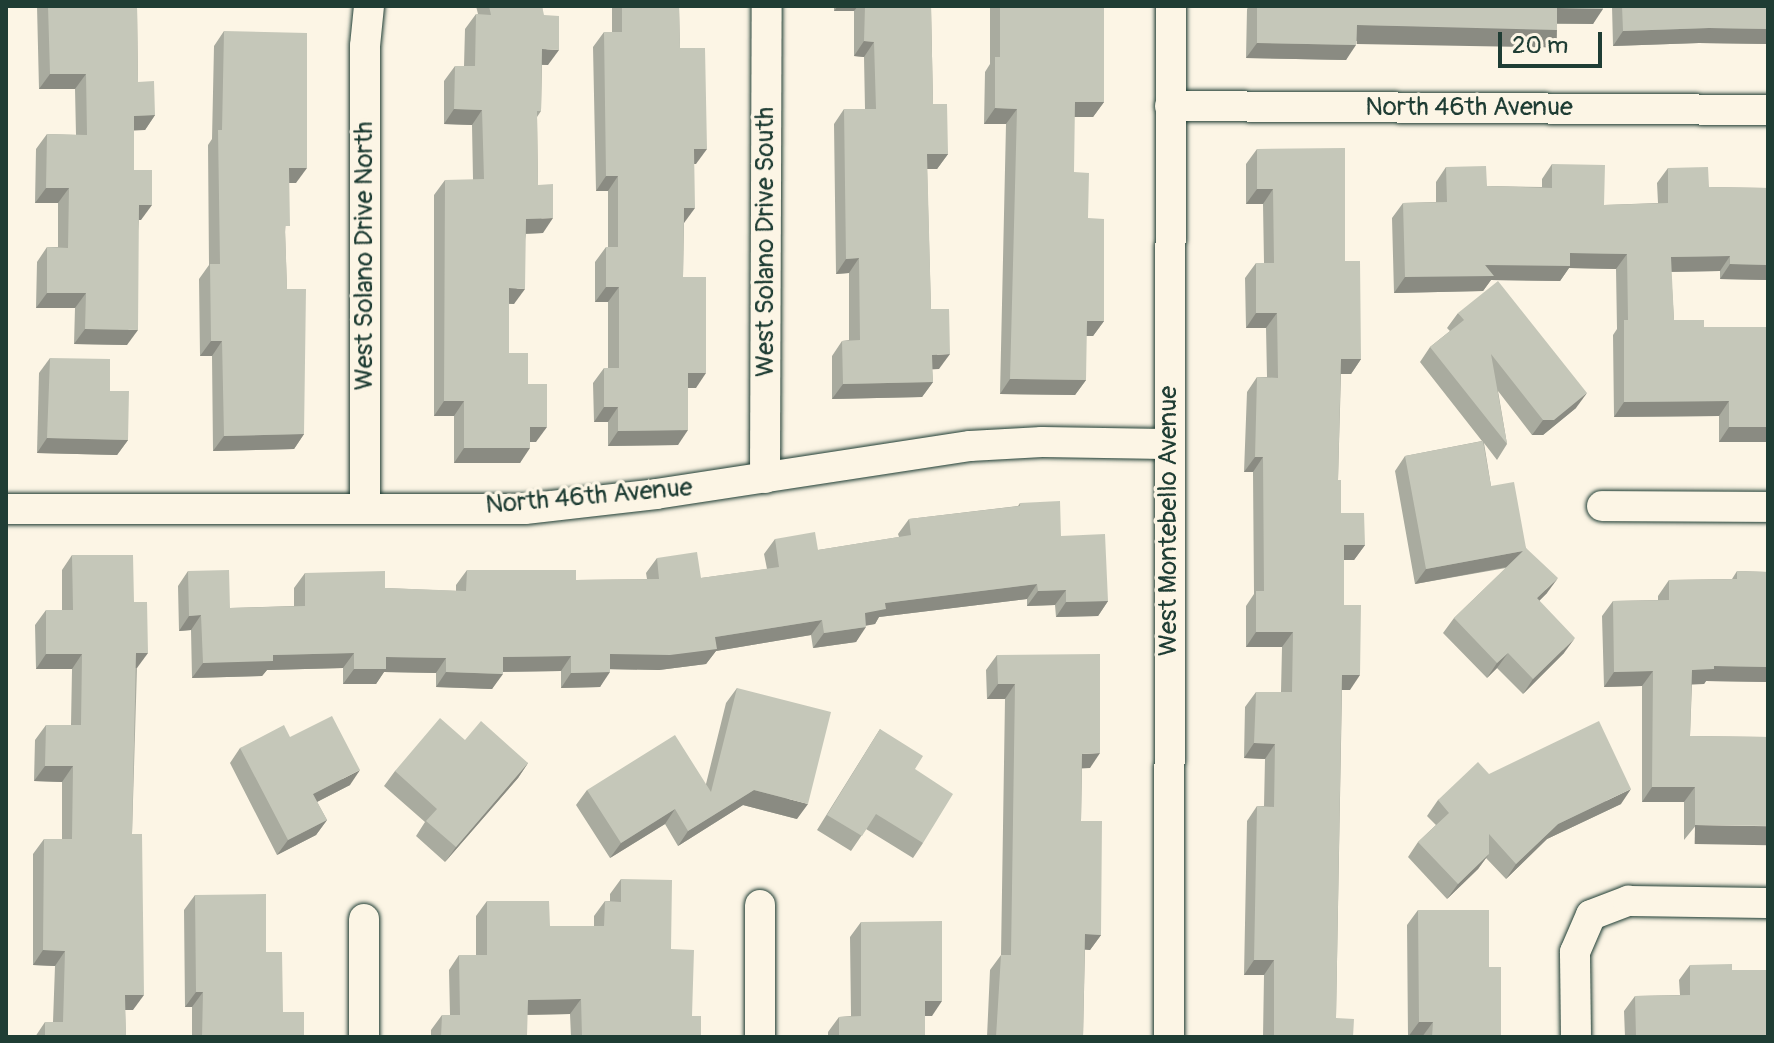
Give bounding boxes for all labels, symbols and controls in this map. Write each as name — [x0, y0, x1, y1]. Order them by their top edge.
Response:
scale bar — [1502, 16, 1606, 66]
text: 20 m — [1512, 31, 1568, 60]
street label: North 46th Avenue — [1365, 92, 1573, 124]
street label: West Solano Drive South — [750, 107, 782, 377]
street label: West Solano Drive North — [349, 122, 381, 390]
street label: West Montebello Avenue — [1153, 386, 1185, 656]
street label: North 46th Avenue — [484, 472, 694, 522]

